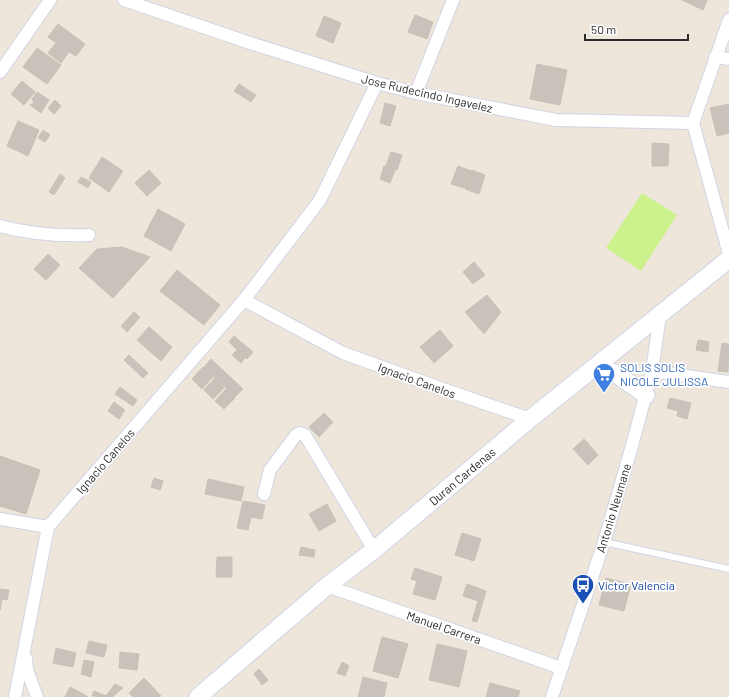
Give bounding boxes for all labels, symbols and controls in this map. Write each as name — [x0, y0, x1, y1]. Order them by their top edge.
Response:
scale bar — [585, 16, 688, 42]
text: 50 m — [591, 22, 616, 36]
street label: Jose Rudecindo Ingavelez — [360, 71, 494, 115]
street label: Ignacio Canelos — [376, 359, 458, 401]
place label: SOLIS SOLIS NICOLE JULISSA — [620, 360, 708, 388]
supermarket icon: SOLIS SOLIS NICOLE JULISSA — [591, 361, 617, 394]
street label: Ignacio Canelos — [73, 425, 137, 496]
street label: Duran Cardenas — [426, 444, 498, 508]
street label: Antonio Neumane — [593, 462, 633, 554]
bus stop icon: Víctor Valencia — [570, 572, 596, 605]
place label: Víctor Valencia — [598, 578, 675, 592]
street label: Manuel Carrera — [405, 608, 483, 646]

